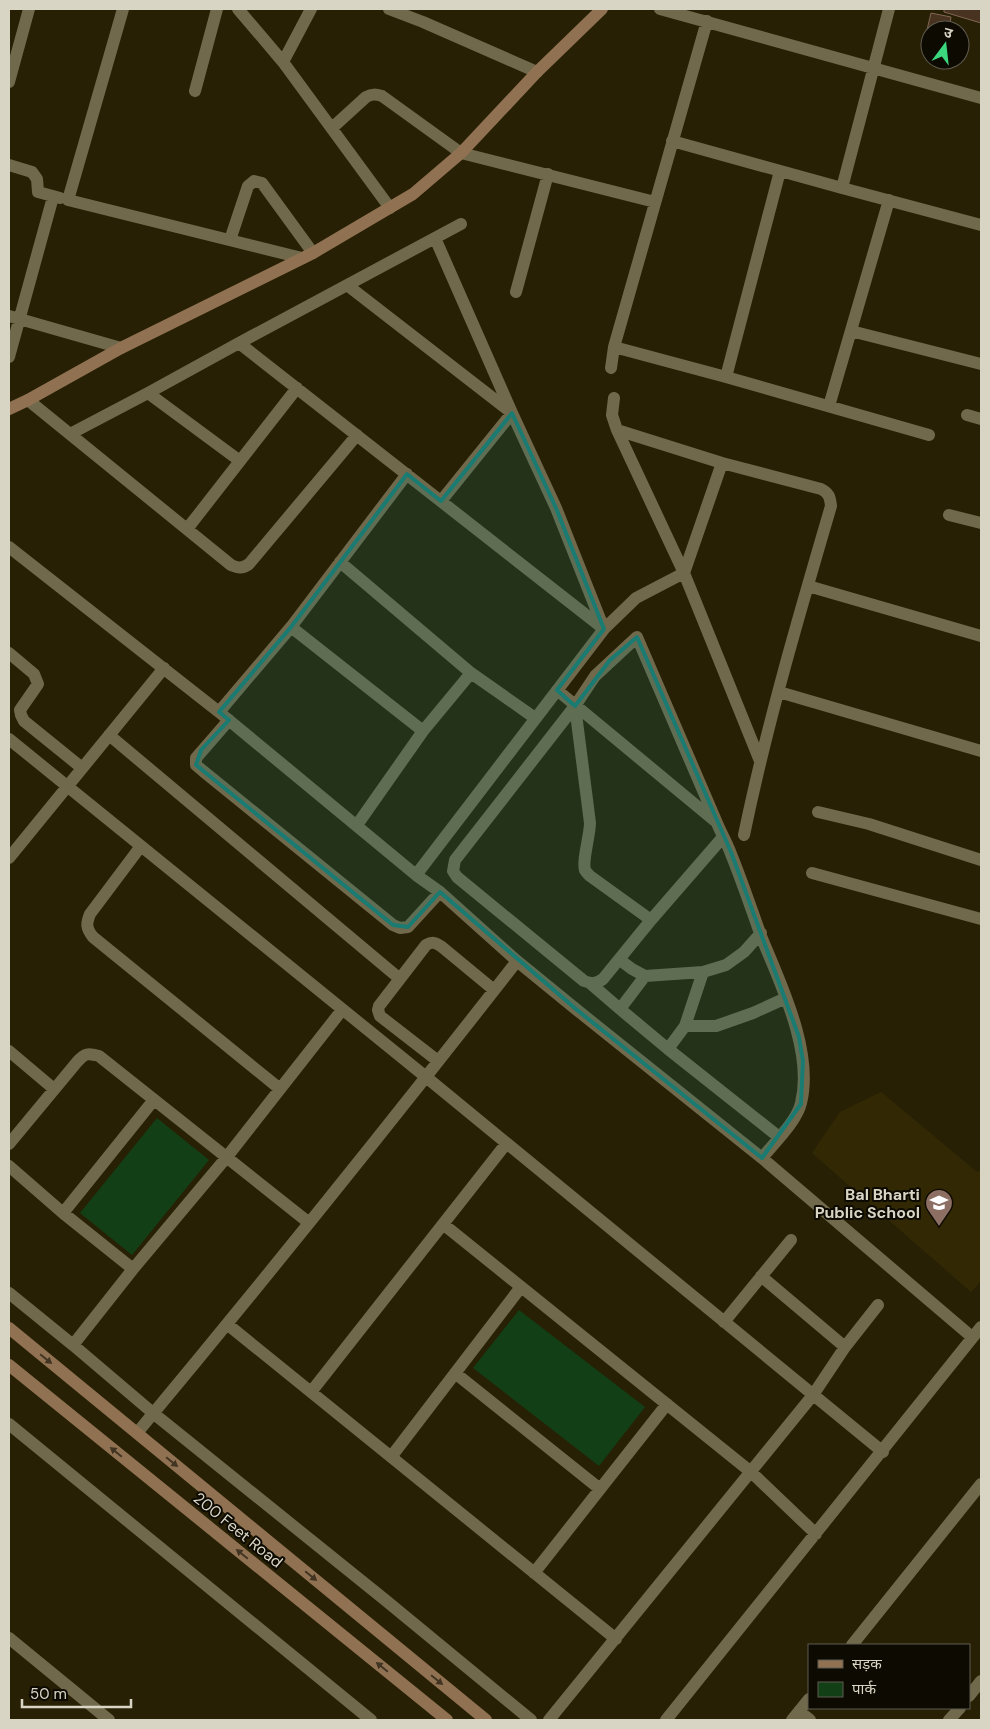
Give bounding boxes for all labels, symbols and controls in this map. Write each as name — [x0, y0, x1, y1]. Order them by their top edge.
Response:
north arrow — [920, 20, 970, 70]
text: उ — [942, 23, 955, 42]
place label: Bal Bharti Public School — [815, 1184, 920, 1223]
school or university icon: Bal Bharti Public School — [924, 1188, 954, 1227]
one-way arrow — [40, 1353, 52, 1365]
one-way arrow — [110, 1446, 123, 1457]
one-way arrow — [165, 1457, 178, 1468]
street label: 200 Feet Road — [189, 1488, 287, 1572]
one-way arrow — [236, 1549, 249, 1560]
one-way arrow — [304, 1571, 317, 1582]
legend — [808, 1644, 970, 1709]
text: सड़क — [852, 1654, 882, 1674]
one-way arrow — [376, 1662, 389, 1673]
one-way arrow — [430, 1674, 443, 1685]
scale bar — [22, 1676, 131, 1708]
text: पार्क — [852, 1679, 876, 1699]
text: 50 m — [30, 1684, 67, 1704]

